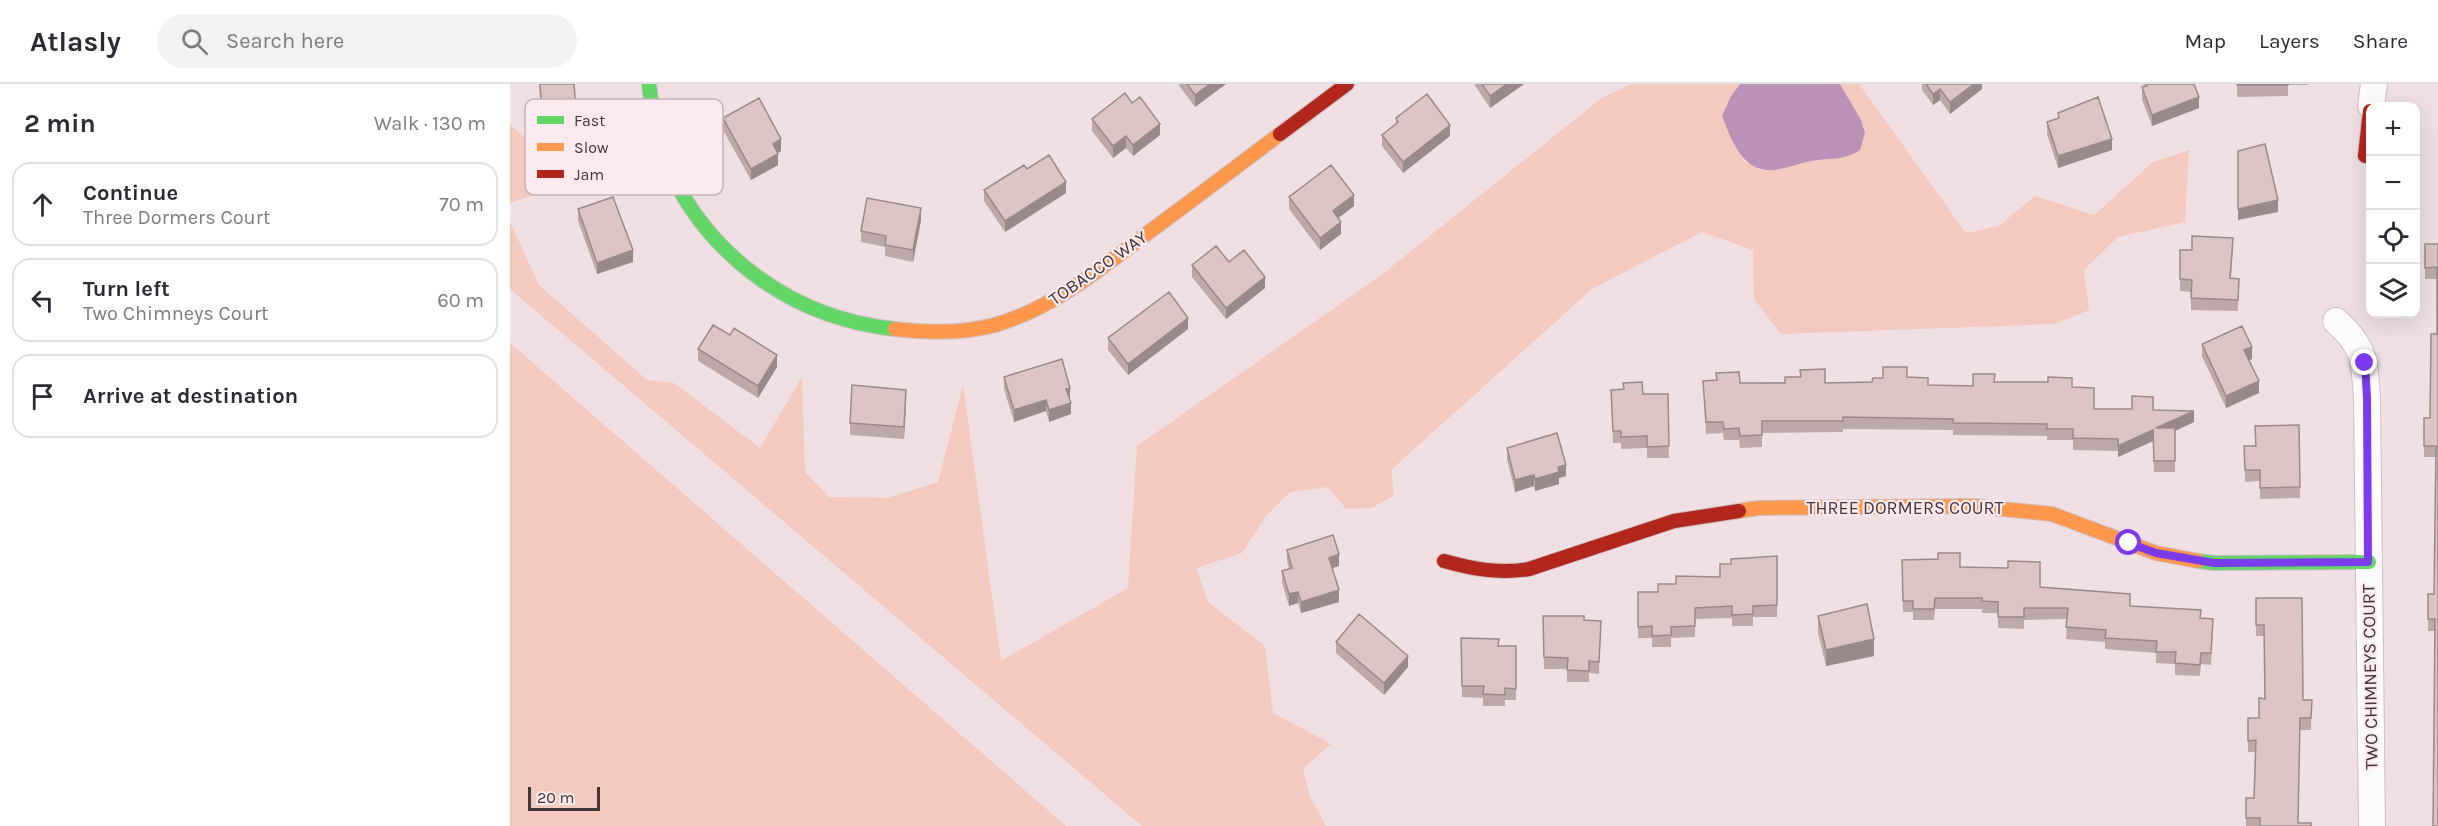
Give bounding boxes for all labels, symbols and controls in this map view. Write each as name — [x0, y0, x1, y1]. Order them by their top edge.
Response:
search box — [157, 14, 577, 68]
text: Atlasly — [30, 25, 121, 58]
icon: search — [178, 25, 211, 58]
text: Search here — [226, 28, 344, 54]
text: Map — [2184, 29, 2226, 53]
text: Layers — [2259, 29, 2320, 53]
text: Share — [2353, 29, 2408, 53]
legend — [525, 99, 723, 195]
map controls — [2366, 102, 2420, 318]
button: + — [2366, 102, 2420, 156]
text: 2 min — [24, 108, 96, 139]
text: Fast — [574, 111, 605, 130]
text: Walk · 130 m — [374, 112, 486, 135]
text: Slow — [574, 138, 609, 157]
button: − — [2366, 156, 2420, 210]
text: Jam — [574, 165, 604, 184]
text: Continue — [83, 180, 178, 206]
icon: ahead — [26, 188, 59, 221]
text: 70 m — [439, 193, 484, 216]
text: Three Dormers Court — [83, 206, 270, 229]
button: locate — [2366, 210, 2420, 264]
street label: TOBACCO WAY — [1044, 226, 1152, 310]
button: layers — [2366, 264, 2420, 318]
text: Turn left — [83, 276, 170, 302]
icon: left — [26, 284, 59, 317]
text: 60 m — [437, 289, 484, 312]
text: Two Chimneys Court — [83, 302, 269, 325]
route end — [2351, 349, 2377, 375]
icon: arrive — [26, 380, 59, 413]
text: Arrive at destination — [83, 383, 298, 409]
street label: THREE DORMERS COURT — [1806, 497, 2004, 519]
route start — [2115, 529, 2141, 555]
street label: TWO CHIMNEYS COURT — [2357, 584, 2383, 770]
scale bar — [528, 784, 600, 812]
text: 20 m — [537, 788, 575, 807]

